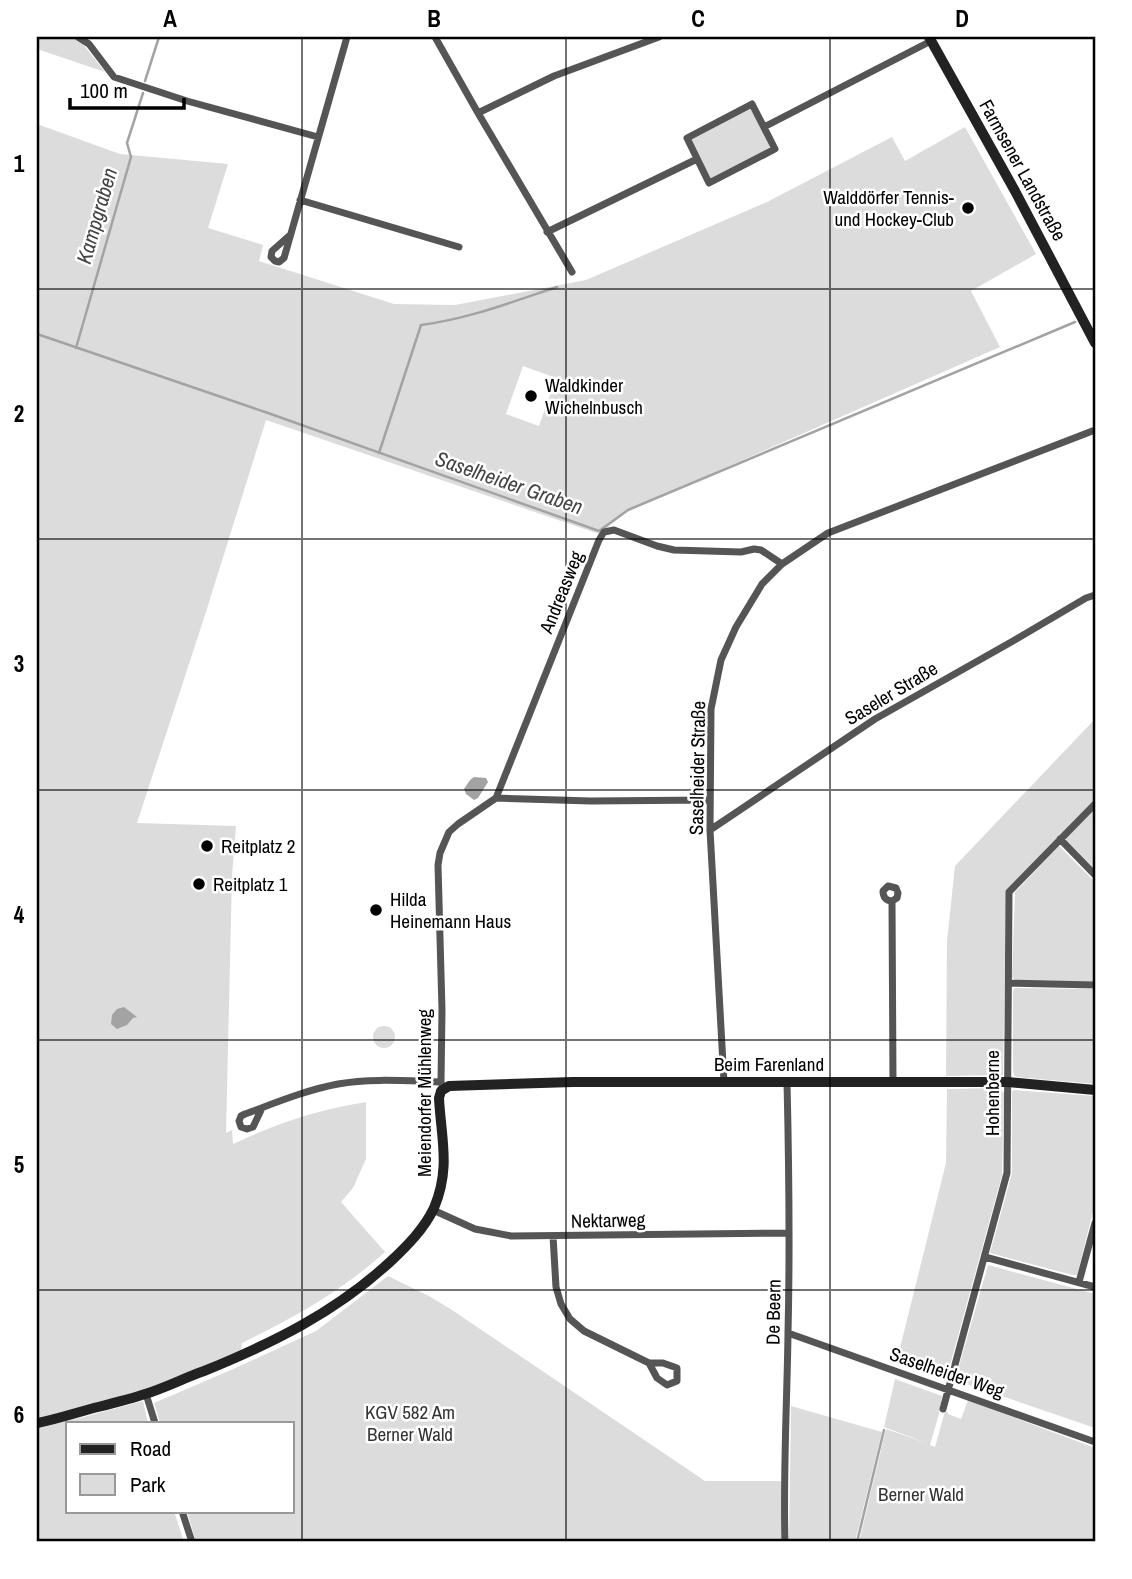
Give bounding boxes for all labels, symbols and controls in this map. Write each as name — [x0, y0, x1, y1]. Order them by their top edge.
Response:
text: A — [163, 3, 177, 34]
text: B — [427, 3, 441, 34]
text: C — [691, 3, 705, 34]
text: D — [955, 3, 969, 34]
scale bar — [70, 66, 184, 110]
text: 100 m — [80, 76, 128, 105]
street label: Farmsener Landstraße — [973, 95, 1073, 245]
text: 1 — [14, 148, 25, 179]
water label: Kampgraben — [69, 164, 124, 267]
place label: Walddörfer Tennis- und Hockey-Club — [823, 184, 954, 232]
marker: Walddörfer Tennis- und Hockey-Club — [960, 200, 976, 216]
place label: Waldkinder Wichelnbusch — [545, 372, 643, 420]
marker: Waldkinder Wichelnbusch — [523, 388, 539, 404]
text: 2 — [14, 398, 24, 429]
water label: Saselheider Graben — [432, 444, 587, 521]
street label: Andreasweg — [532, 547, 589, 638]
text: 3 — [14, 648, 24, 679]
street label: Saseler Straße — [840, 655, 942, 731]
street label: Saselheider Straße — [683, 701, 711, 835]
place label: Reitplatz 2 — [221, 833, 295, 859]
marker: Reitplatz 2 — [199, 838, 215, 854]
place label: Reitplatz 1 — [213, 871, 288, 897]
marker: Reitplatz 1 — [191, 876, 207, 892]
place label: Hilda Heinemann Haus — [390, 886, 511, 934]
text: 4 — [14, 899, 25, 930]
marker: Hilda Heinemann Haus — [368, 902, 384, 918]
street label: Meiendorfer Mühlenweg — [411, 1009, 437, 1177]
street label: Hohenberne — [979, 1050, 1005, 1136]
street label: Beim Farenland — [714, 1051, 824, 1077]
text: 5 — [14, 1149, 24, 1180]
street label: Nektarweg — [571, 1206, 646, 1234]
street label: De Beern — [759, 1279, 787, 1345]
street label: Saselheider Weg — [886, 1340, 1008, 1404]
text: 6 — [14, 1399, 24, 1430]
park label: KGV 582 Am Berner Wald — [365, 1399, 455, 1447]
legend — [66, 1422, 294, 1512]
text: Road — [130, 1434, 171, 1463]
text: Park — [130, 1470, 166, 1499]
park label: Berner Wald — [878, 1481, 964, 1507]

